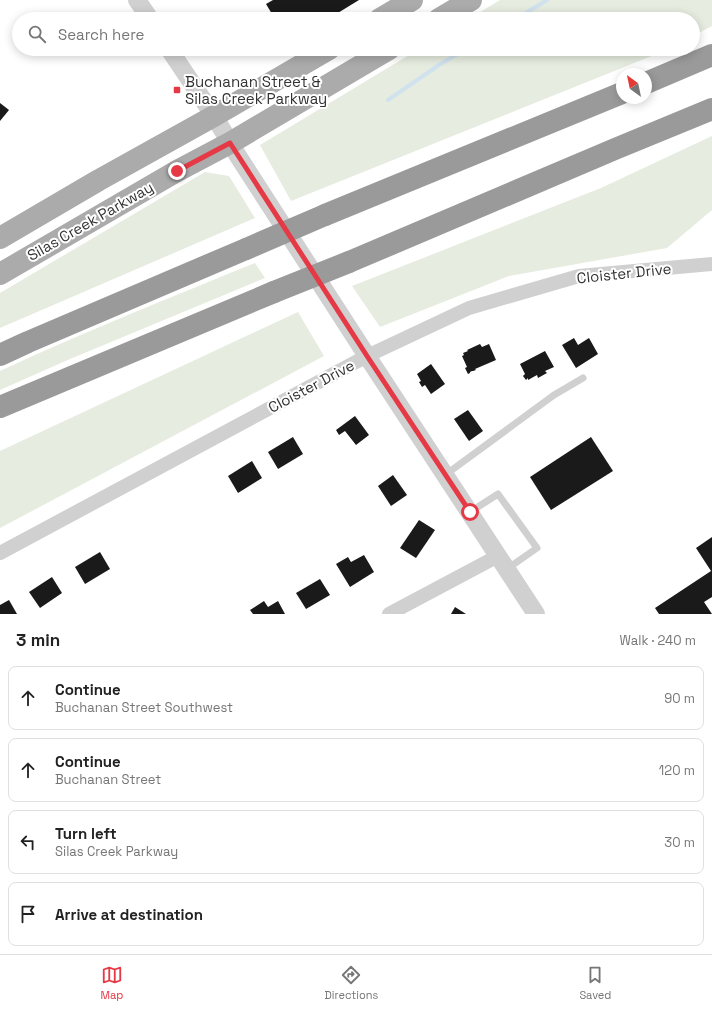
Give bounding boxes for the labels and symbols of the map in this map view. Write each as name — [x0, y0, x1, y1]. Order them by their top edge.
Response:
north arrow — [616, 68, 652, 104]
place label: Buchanan Street & Silas Creek Parkway — [185, 72, 327, 108]
marker: Buchanan Street & Silas Creek Parkway — [172, 85, 182, 95]
route end — [168, 162, 186, 180]
street label: Silas Creek Parkway — [24, 177, 156, 265]
street label: Cloister Drive — [576, 259, 672, 287]
street label: Cloister Drive — [265, 355, 357, 417]
route start — [461, 503, 479, 521]

